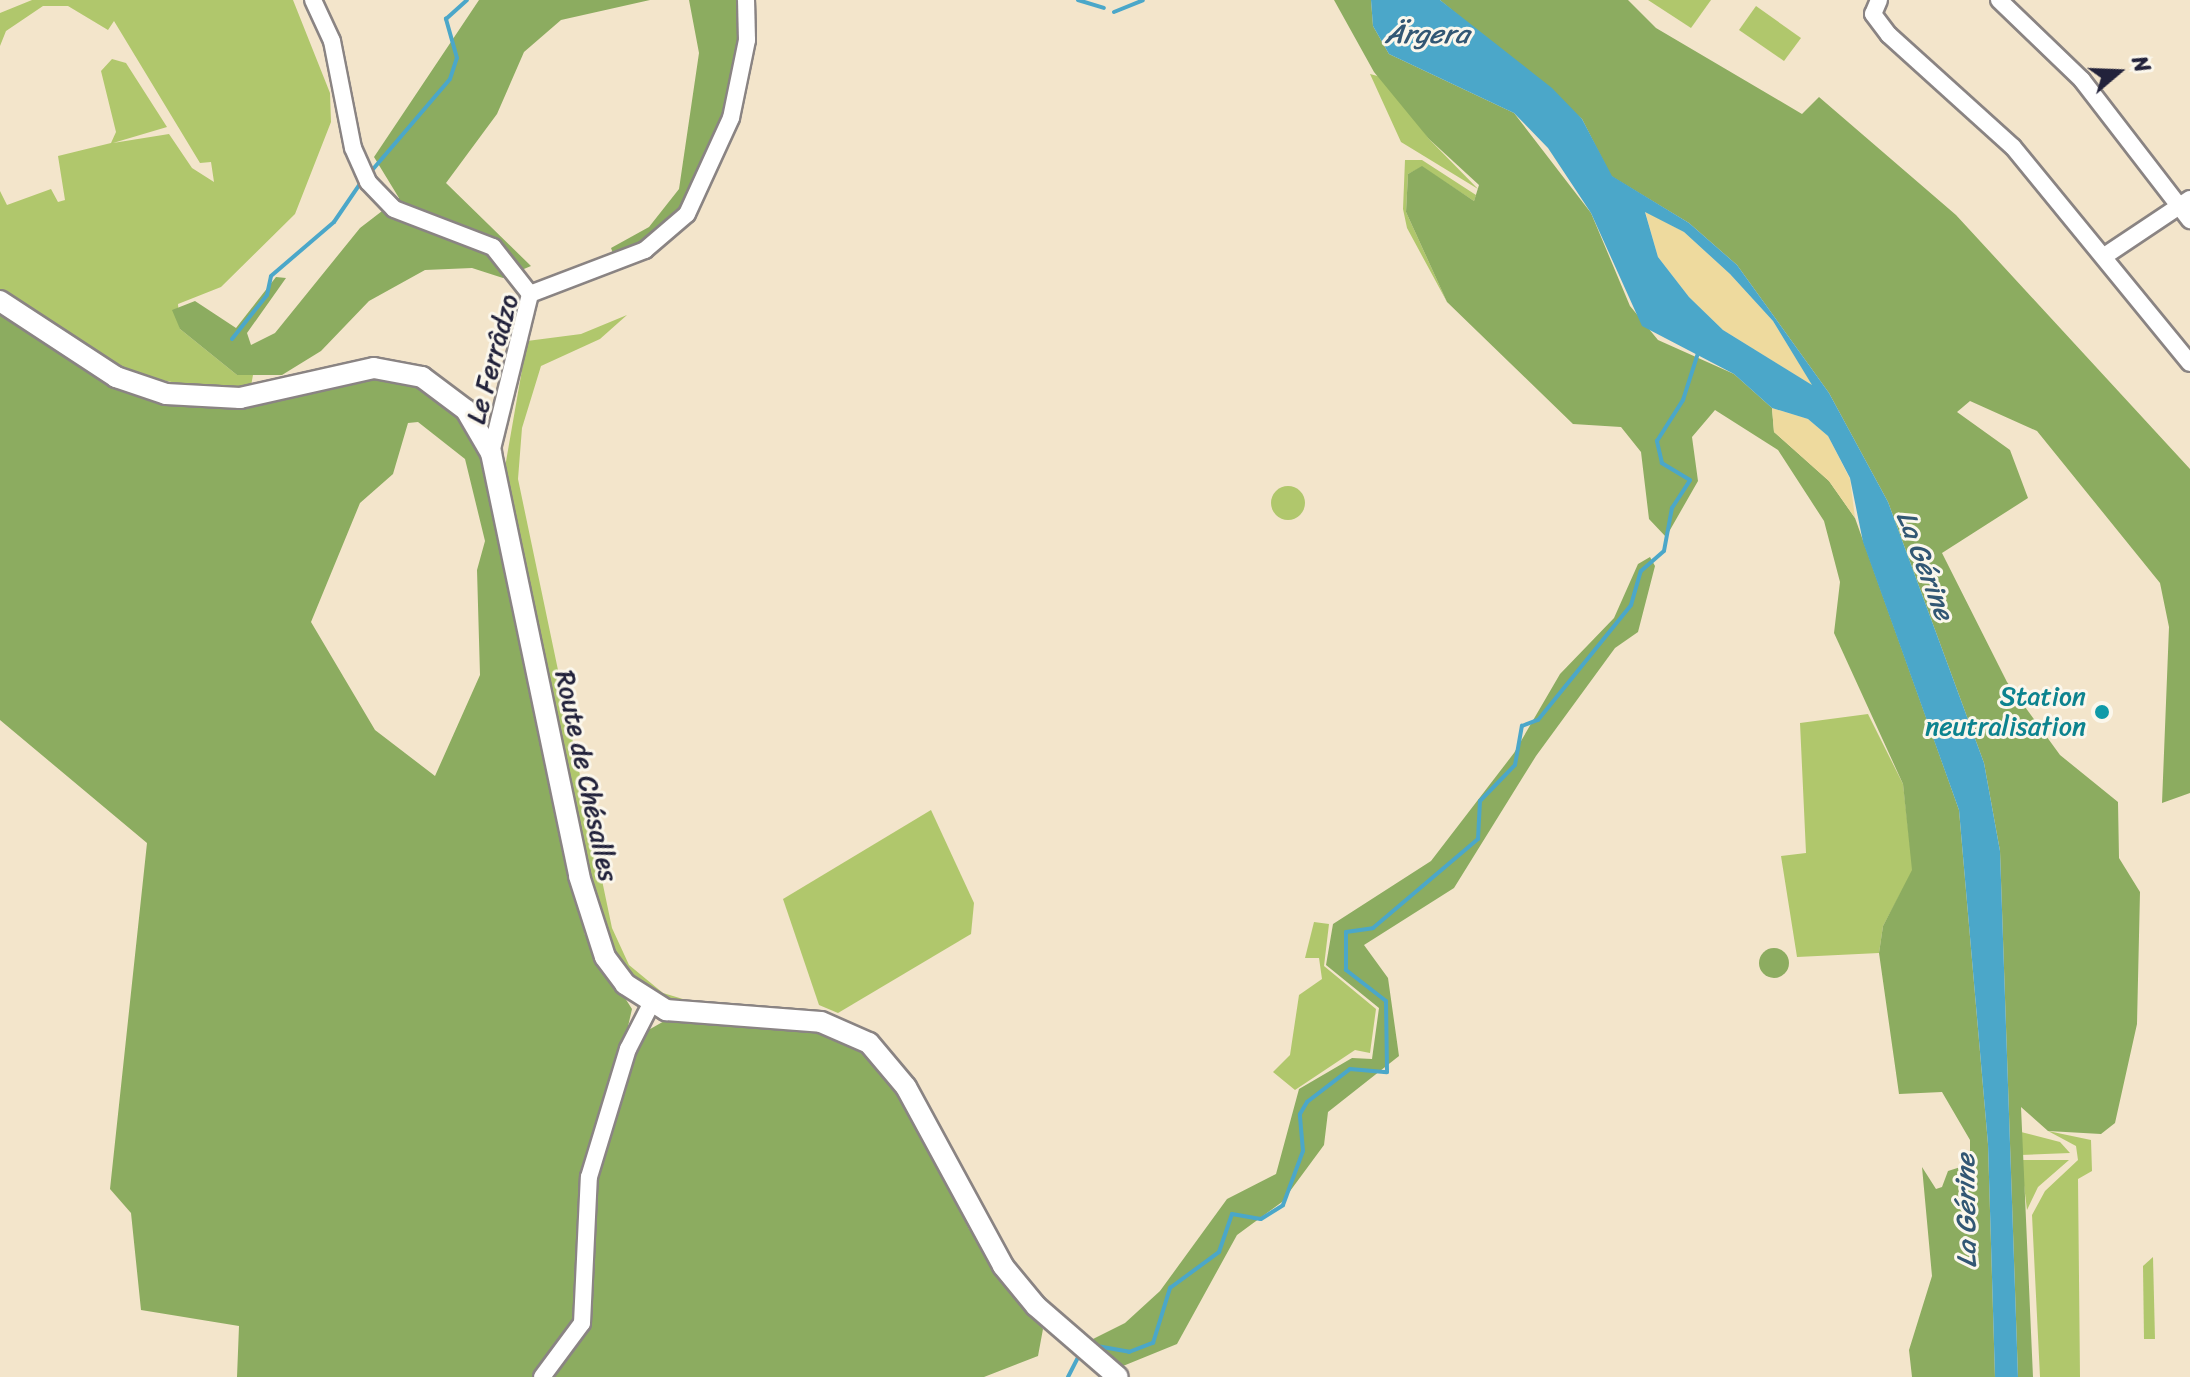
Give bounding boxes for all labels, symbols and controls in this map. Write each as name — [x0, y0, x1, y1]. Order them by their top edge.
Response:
water label: Ärgera — [1385, 17, 1469, 51]
north arrow — [2078, 32, 2158, 112]
text: N — [2120, 50, 2162, 78]
street label: Le Ferrâdzo — [461, 291, 525, 427]
water label: La Gérine — [1889, 505, 1961, 625]
street label: Route de Chésalles — [548, 667, 624, 885]
place label: Station neutralisation — [1925, 681, 2086, 742]
marker: Station neutralisation — [2093, 703, 2111, 721]
water label: La Gérine — [1948, 1153, 1984, 1269]

